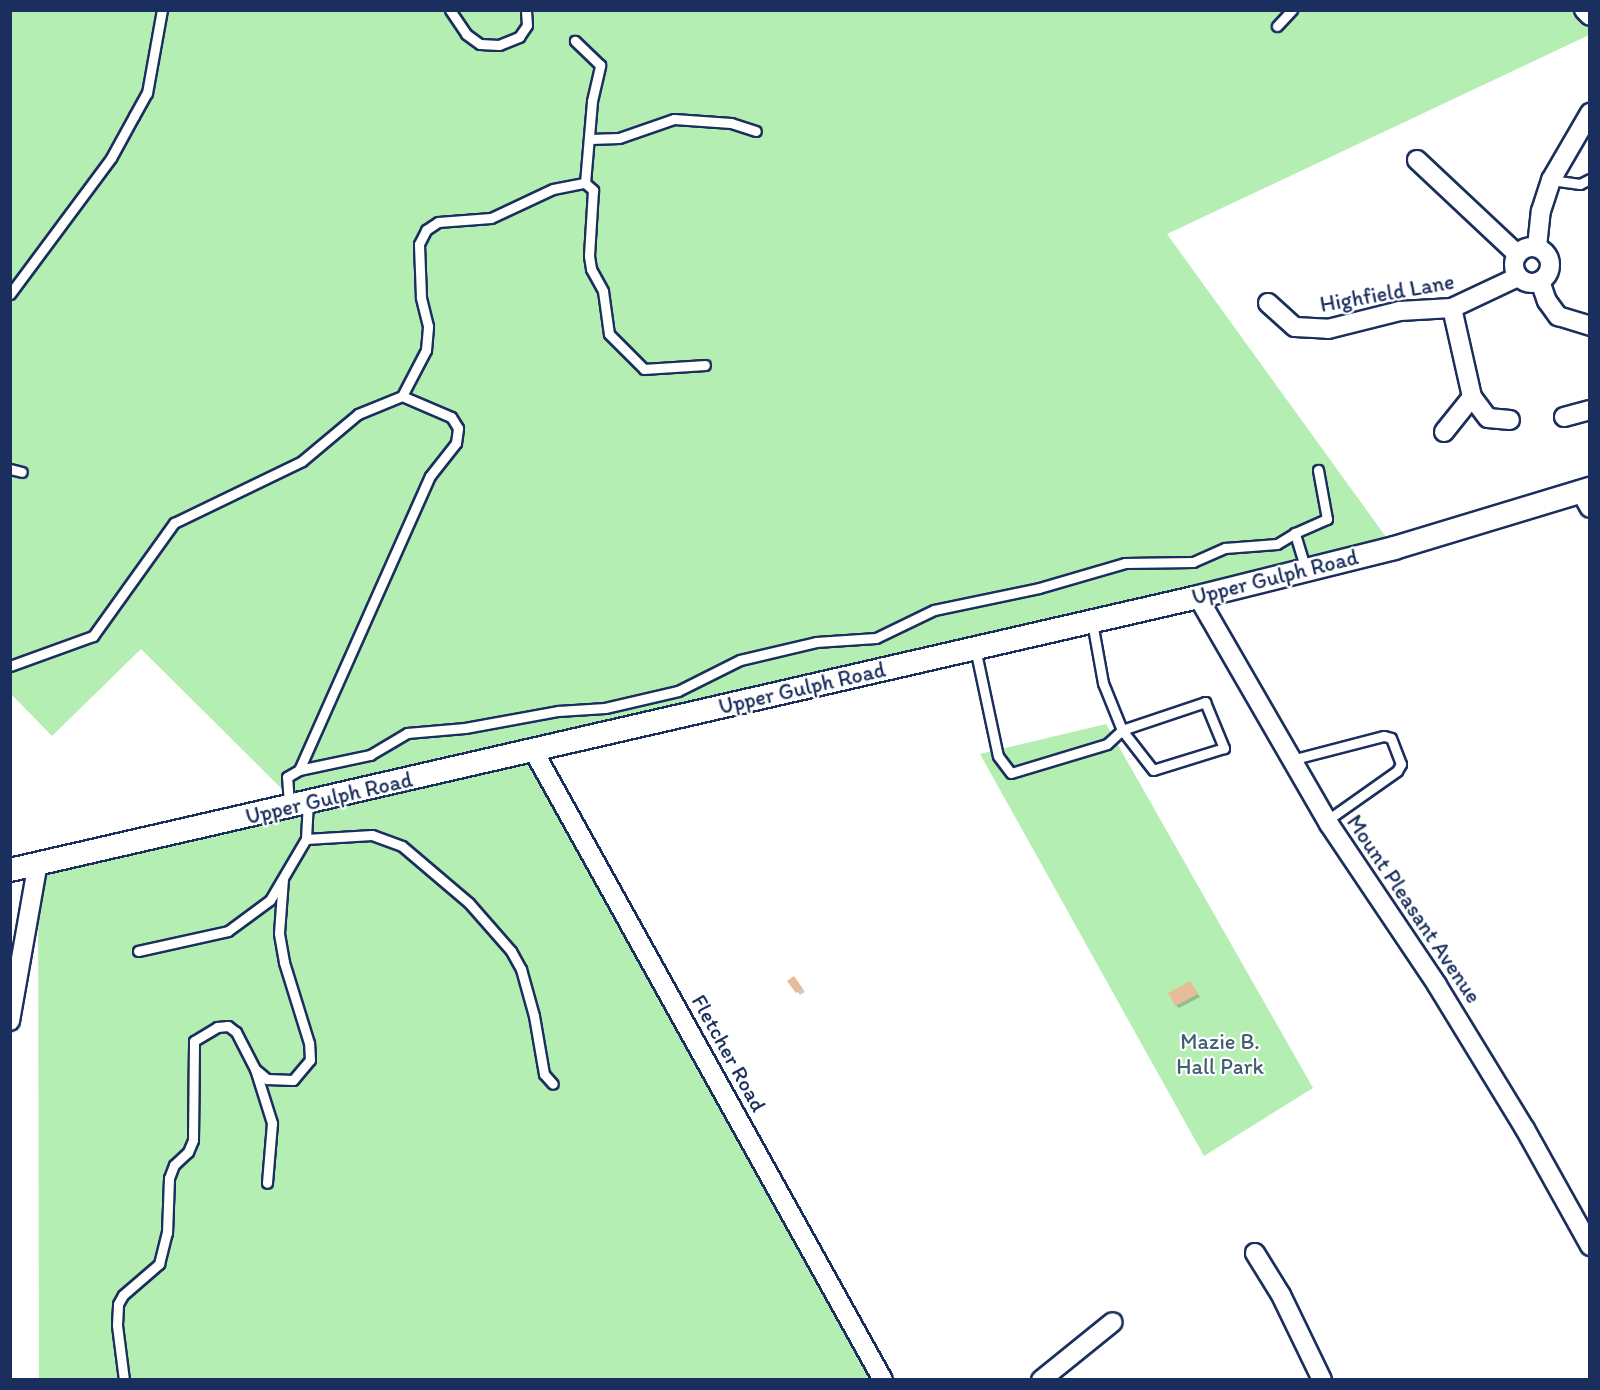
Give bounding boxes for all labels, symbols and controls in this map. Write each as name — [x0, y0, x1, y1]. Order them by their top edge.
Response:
street label: Highfield Lane — [1317, 268, 1457, 318]
street label: Upper Gulph Road — [1189, 544, 1361, 610]
street label: Upper Gulph Road — [716, 656, 888, 720]
street label: Upper Gulph Road — [243, 766, 415, 830]
street label: Mount Pleasant Avenue — [1341, 810, 1487, 1008]
street label: Fletcher Road — [686, 990, 772, 1116]
park label: Mazie B. Hall Park — [1176, 1028, 1264, 1080]

